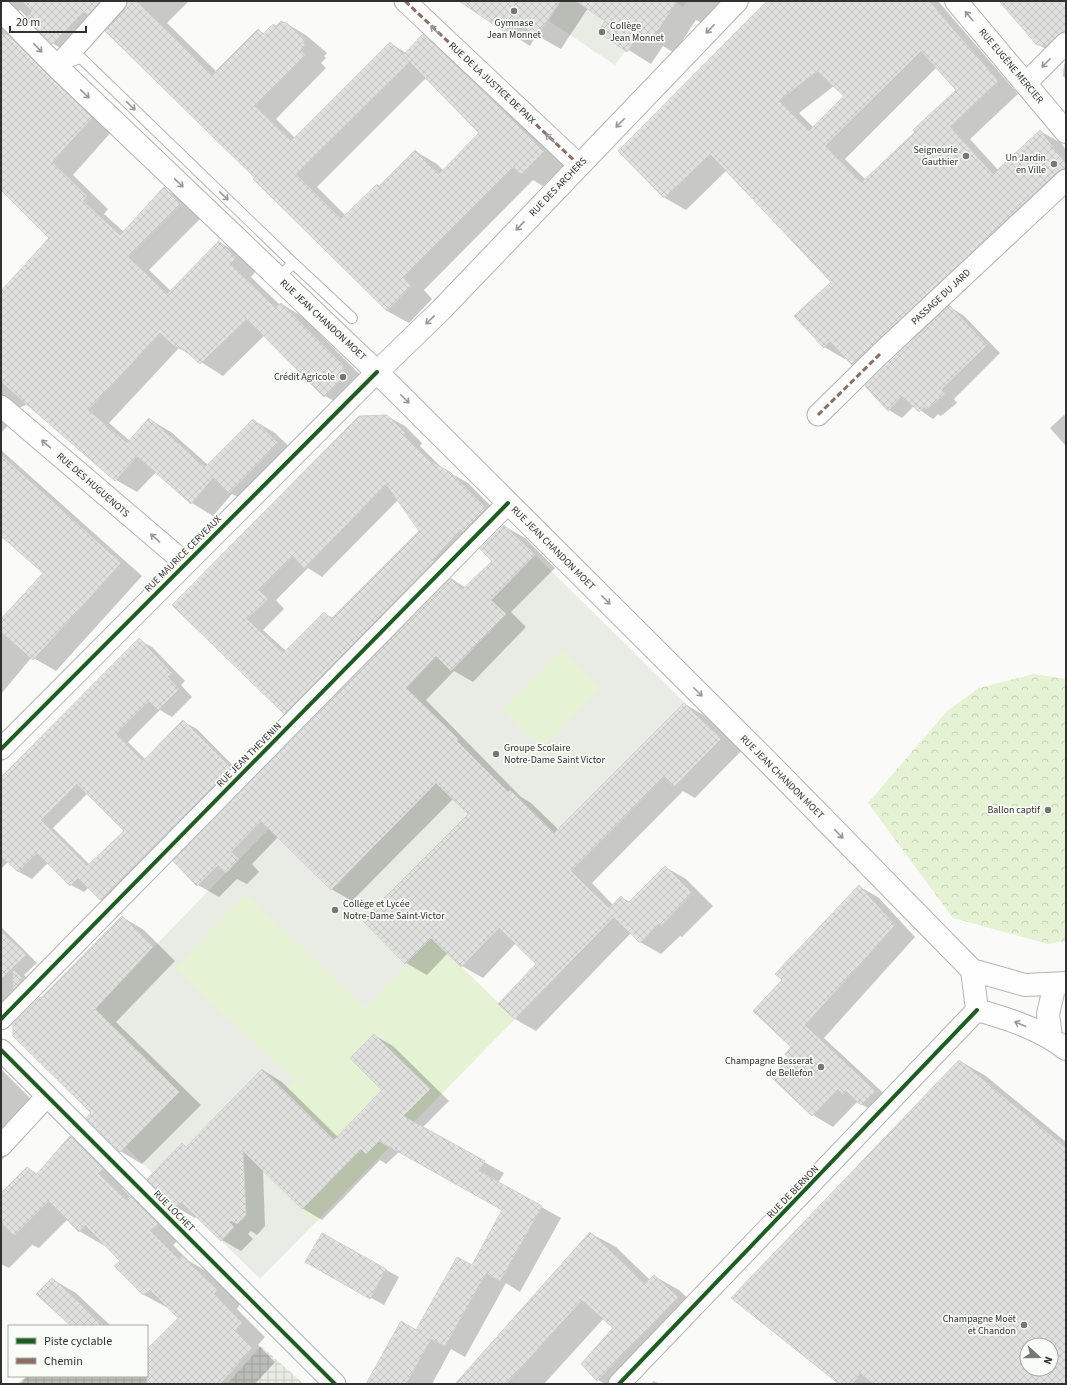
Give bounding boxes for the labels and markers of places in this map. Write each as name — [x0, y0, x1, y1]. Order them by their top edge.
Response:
marker: Gymnase Jean Monnet — [509, 6, 519, 16]
place label: Gymnase Jean Monnet — [487, 16, 542, 42]
place label: Collège Jean Monnet — [610, 19, 665, 45]
marker: Collège Jean Monnet — [597, 27, 607, 37]
place label: Seigneurie Gauthier — [913, 143, 959, 169]
marker: Seigneurie Gauthier — [961, 151, 971, 161]
place label: Un Jardin en Ville — [1005, 151, 1046, 177]
marker: Un Jardin en Ville — [1049, 159, 1059, 169]
place label: Crédit Agricole — [274, 370, 335, 384]
marker: Crédit Agricole — [338, 372, 348, 382]
place label: Groupe Scolaire Notre-Dame Saint Victor — [504, 741, 605, 767]
marker: Groupe Scolaire Notre-Dame Saint Victor — [491, 749, 501, 759]
place label: Ballon captif — [987, 803, 1041, 817]
marker: Ballon captif — [1043, 805, 1053, 815]
place label: Collège et Lycée Notre-Dame Saint-Victor — [343, 897, 445, 923]
marker: Collège et Lycée Notre-Dame Saint-Victor — [330, 905, 340, 915]
place label: Champagne Besserat de Bellefon — [725, 1054, 814, 1080]
marker: Champagne Besserat de Bellefon — [816, 1062, 826, 1072]
place label: Champagne Moët et Chandon — [943, 1312, 1017, 1338]
marker: Champagne Moët et Chandon — [1019, 1320, 1029, 1330]

